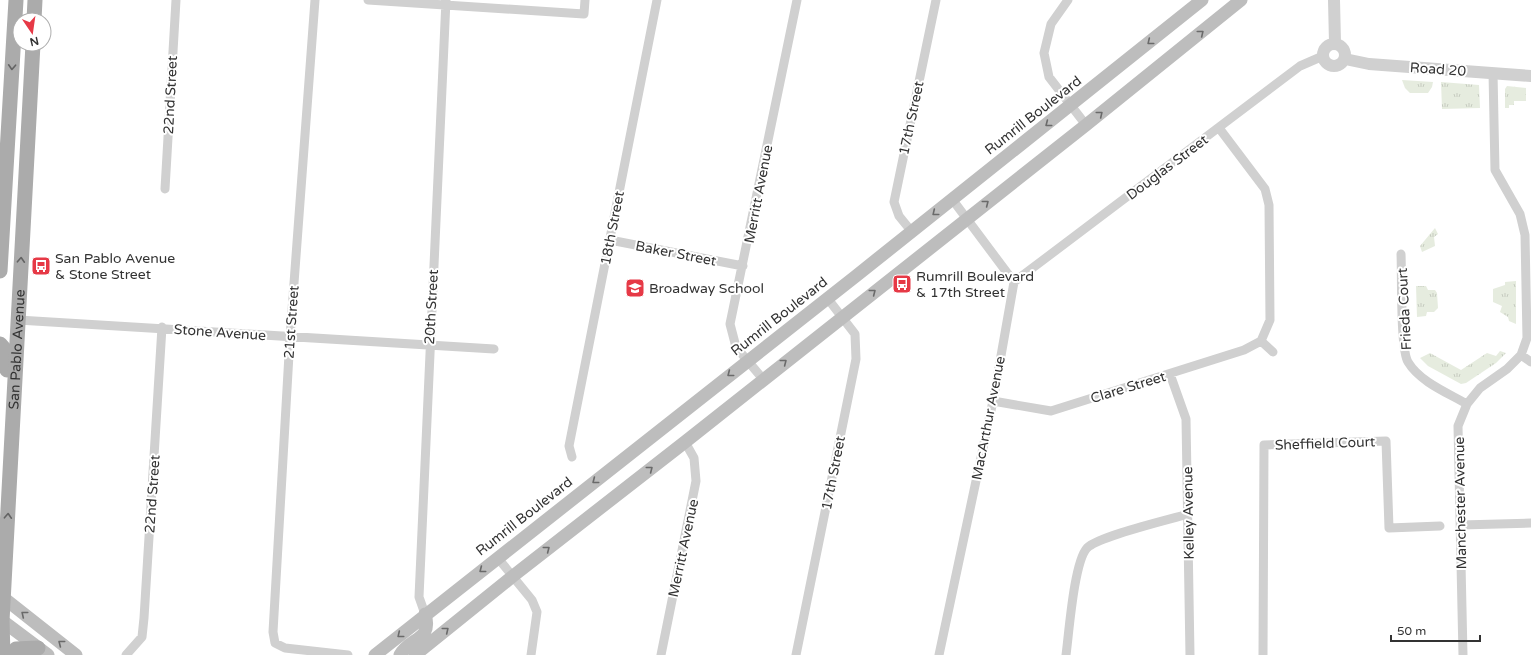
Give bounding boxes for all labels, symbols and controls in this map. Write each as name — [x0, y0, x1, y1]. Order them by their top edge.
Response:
north arrow — [12, 12, 52, 52]
one-way arrow — [1196, 30, 1204, 37]
text: N — [28, 34, 40, 49]
one-way arrow — [1147, 38, 1154, 45]
street label: 22nd Street — [160, 55, 181, 135]
street label: Road 20 — [1409, 59, 1467, 80]
one-way arrow — [7, 64, 16, 70]
street label: Rumrill Boulevard — [982, 72, 1085, 158]
street label: 17th Street — [895, 79, 928, 157]
one-way arrow — [1095, 112, 1102, 119]
one-way arrow — [1046, 119, 1053, 126]
street label: Douglas Street — [1123, 131, 1212, 204]
street label: Merritt Avenue — [741, 143, 776, 245]
street label: 18th Street — [597, 189, 628, 267]
one-way arrow — [982, 201, 989, 208]
one-way arrow — [933, 208, 940, 215]
street label: Baker Street — [634, 237, 718, 270]
place label: San Pablo Avenue & Stone Street — [55, 250, 175, 283]
bus stop icon: San Pablo Avenue & Stone Street — [30, 255, 52, 277]
one-way arrow — [17, 257, 26, 263]
street label: Frieda Court — [1394, 267, 1415, 351]
street label: 20th Street — [421, 268, 442, 345]
place label: Rumrill Boulevard & 17th Street — [916, 268, 1034, 301]
street label: Rumrill Boulevard — [728, 273, 831, 359]
bus stop icon: Rumrill Boulevard & 17th Street — [891, 273, 913, 295]
school or university icon: Broadway School — [624, 277, 646, 299]
place label: Broadway School — [649, 280, 764, 297]
street label: 21st Street — [280, 284, 303, 359]
street label: San Pablo Avenue — [5, 289, 29, 410]
one-way arrow — [869, 290, 876, 297]
street label: Stone Avenue — [173, 321, 267, 344]
street label: MacArthur Avenue — [968, 355, 1009, 482]
one-way arrow — [780, 360, 787, 367]
street label: Clare Street — [1088, 368, 1168, 407]
one-way arrow — [728, 369, 735, 376]
street label: Sheffield Court — [1274, 433, 1376, 454]
street label: 17th Street — [818, 434, 849, 512]
street label: Manchester Avenue — [1451, 436, 1470, 570]
street label: 22nd Street — [141, 454, 164, 534]
street label: Kelley Avenue — [1179, 466, 1198, 560]
one-way arrow — [645, 467, 652, 474]
street label: Rumrill Boulevard — [473, 473, 576, 559]
one-way arrow — [592, 476, 599, 483]
street label: Merritt Avenue — [665, 497, 702, 599]
one-way arrow — [3, 513, 12, 519]
one-way arrow — [543, 546, 550, 554]
one-way arrow — [479, 565, 486, 572]
one-way arrow — [22, 611, 29, 618]
scale bar — [1391, 617, 1480, 643]
text: 50 m — [1397, 624, 1426, 638]
one-way arrow — [441, 628, 448, 635]
one-way arrow — [397, 630, 404, 637]
one-way arrow — [58, 641, 65, 648]

